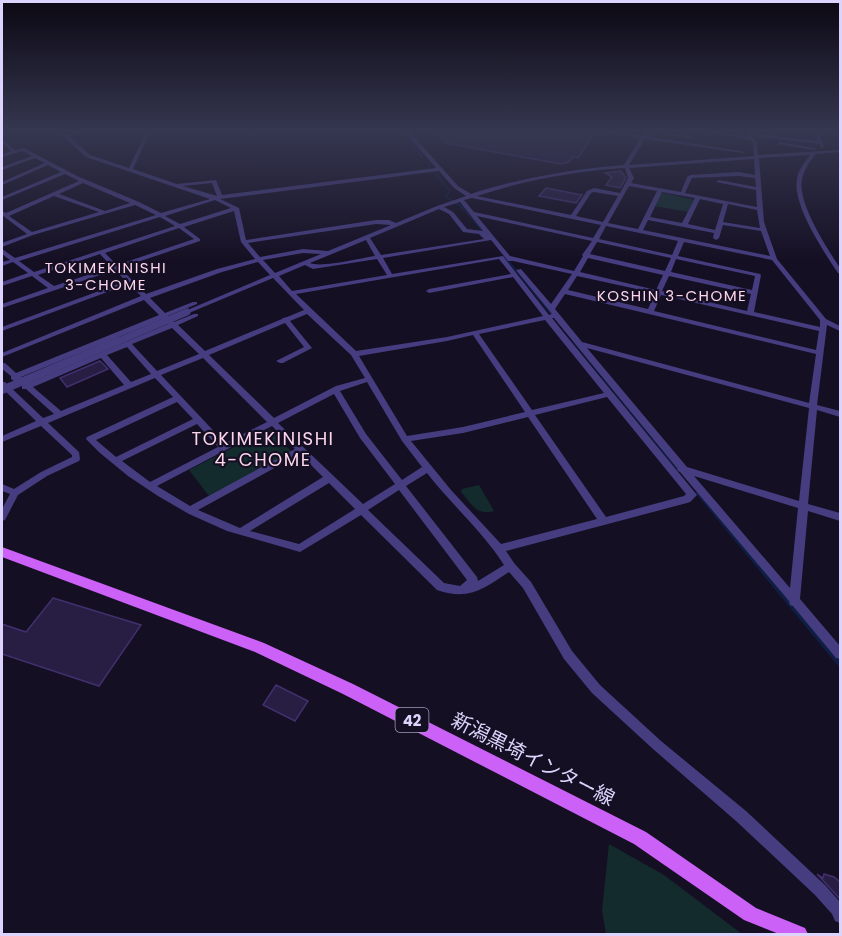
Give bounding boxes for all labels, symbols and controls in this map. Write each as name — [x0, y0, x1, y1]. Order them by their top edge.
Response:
district label: TOKIMEKINISHI 3-CHOME — [45, 257, 167, 295]
district label: KOSHIN 3-CHOME — [597, 285, 747, 306]
district label: TOKIMEKINISHI 4-CHOME — [191, 426, 335, 472]
street label: 新潟黒埼インター線 — [446, 706, 620, 812]
road number: 42 — [396, 708, 428, 732]

